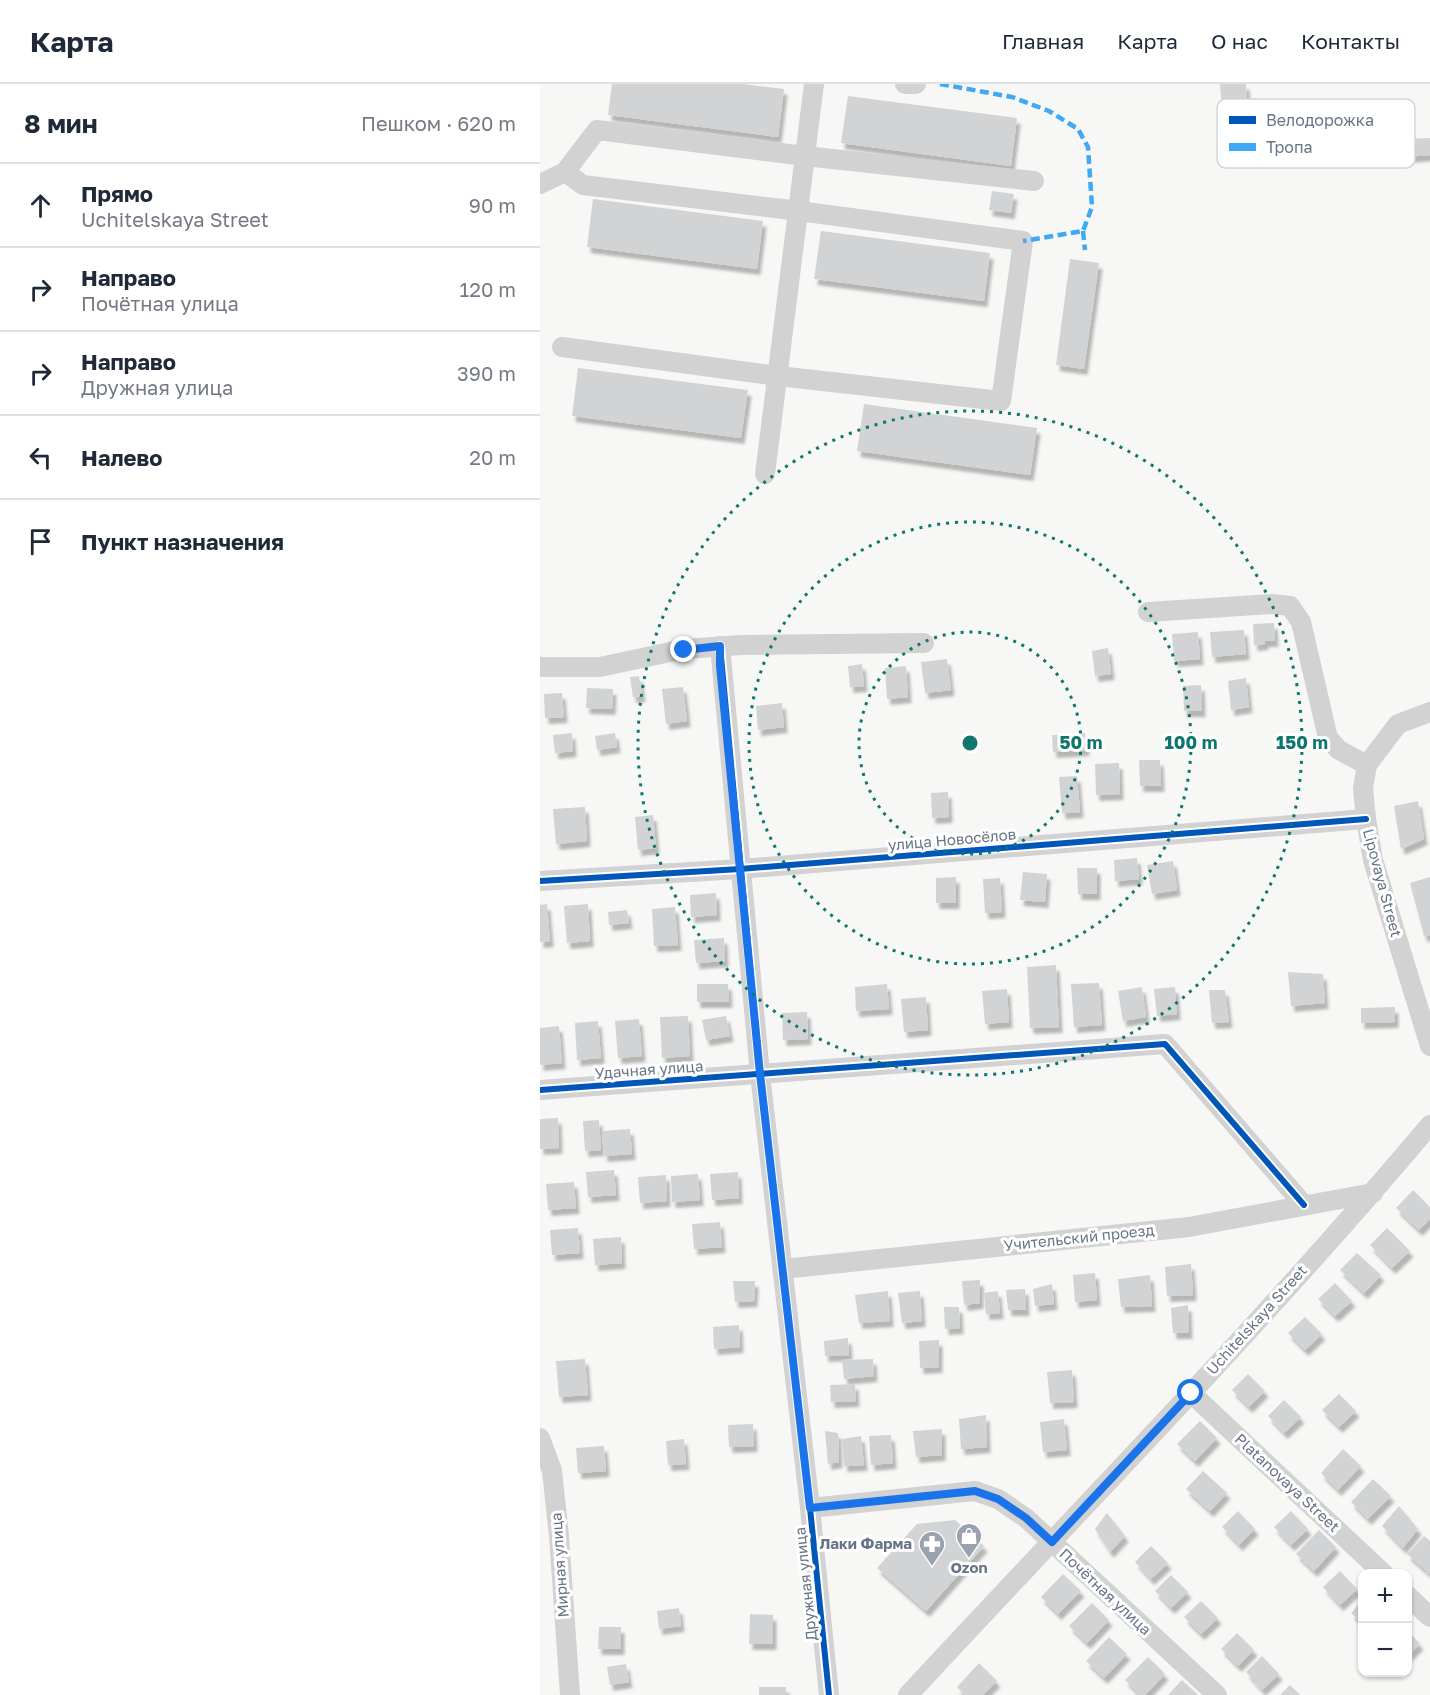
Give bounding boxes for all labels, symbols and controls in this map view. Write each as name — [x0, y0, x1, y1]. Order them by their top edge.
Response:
text: Карта — [30, 25, 114, 58]
text: Главная — [1002, 28, 1084, 54]
text: Карта — [1117, 28, 1178, 54]
text: О нас — [1211, 28, 1268, 54]
text: Контакты — [1301, 28, 1400, 54]
legend — [1217, 99, 1415, 168]
text: 8 мин — [24, 108, 98, 139]
text: Велодорожка — [1266, 110, 1374, 130]
text: Пешком · 620 m — [361, 111, 516, 135]
text: Тропа — [1266, 137, 1313, 157]
text: Прямо — [81, 180, 153, 207]
icon: ahead — [24, 189, 57, 222]
text: 90 m — [469, 193, 516, 217]
text: Uchitelskaya Street — [81, 207, 269, 231]
text: Направо — [81, 264, 176, 291]
icon: right — [24, 273, 57, 306]
text: 120 m — [460, 277, 516, 301]
text: Почётная улица — [81, 291, 239, 315]
text: Направо — [81, 348, 176, 375]
icon: right — [24, 357, 57, 390]
text: 390 m — [457, 361, 516, 385]
text: Дружная улица — [81, 375, 233, 399]
icon: left — [24, 441, 57, 474]
text: Налево — [81, 444, 163, 471]
text: 20 m — [469, 445, 516, 469]
icon: arrive — [24, 525, 57, 558]
text: Пункт назначения — [81, 528, 284, 555]
route end — [670, 636, 696, 662]
text: 50 m — [1060, 731, 1102, 753]
text: 100 m — [1165, 731, 1217, 753]
text: 150 m — [1276, 731, 1328, 753]
centre of rings — [960, 733, 980, 753]
street label: улица Новосёлов — [887, 824, 1017, 854]
street label: Lipovaya Street — [1360, 827, 1406, 939]
street label: Удачная улица — [594, 1056, 704, 1082]
street label: Учительский проезд — [1003, 1220, 1155, 1254]
street label: Uchitelskaya Street — [1202, 1261, 1310, 1378]
route start — [1177, 1379, 1203, 1405]
street label: Platanovaya Street — [1232, 1429, 1344, 1535]
street label: Мирная улица — [546, 1512, 572, 1618]
shop icon: Ozon — [954, 1521, 984, 1559]
street label: Дружная улица — [790, 1526, 820, 1642]
pharmacy icon: Лаки Фарма — [917, 1529, 947, 1567]
place label: Лаки Фарма — [819, 1534, 912, 1552]
street label: Почётная улица — [1056, 1544, 1155, 1638]
place label: Ozon — [950, 1558, 988, 1576]
map controls — [1358, 1569, 1412, 1677]
button: + — [1358, 1569, 1412, 1623]
button: − — [1358, 1623, 1412, 1677]

